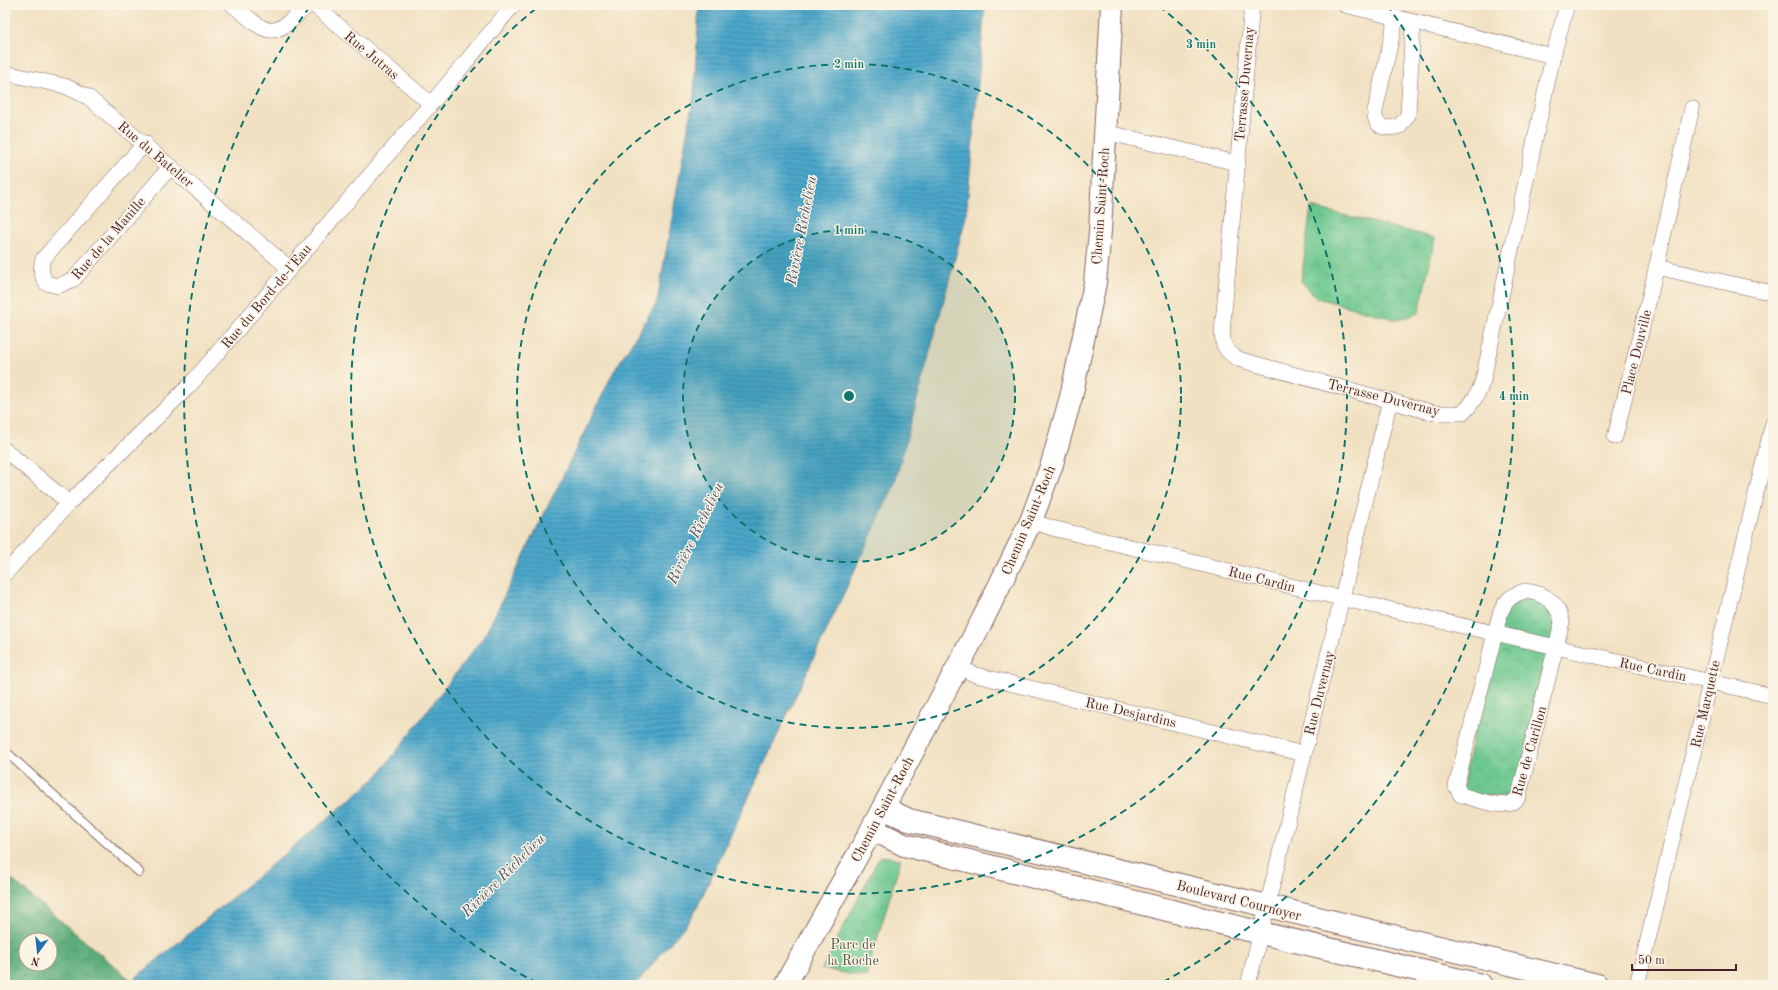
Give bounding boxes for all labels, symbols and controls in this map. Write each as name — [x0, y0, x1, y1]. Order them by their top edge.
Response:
street label: Terrasse Duvernay — [1233, 25, 1257, 142]
street label: Rue Jutras — [341, 29, 401, 83]
text: 3 min — [1186, 39, 1216, 51]
text: 2 min — [834, 59, 864, 71]
street label: Rue du Batelier — [115, 119, 196, 191]
street label: Chemin Saint-Roch — [1090, 147, 1112, 265]
water label: Rivière Richelieu — [784, 174, 820, 287]
street label: Rue de la Manille — [69, 195, 148, 283]
text: 1 min — [834, 225, 864, 237]
street label: Rue du Bord-de-l'Eau — [219, 241, 315, 352]
street label: Place Douville — [1620, 308, 1654, 396]
street label: Terrasse Duvernay — [1326, 377, 1442, 419]
centre of rings — [842, 389, 856, 403]
text: 4 min — [1499, 391, 1529, 403]
street label: Chemin Saint-Roch — [1000, 463, 1058, 577]
water label: Rivière Richelieu — [665, 480, 728, 588]
street label: Rue Cardin — [1227, 565, 1297, 595]
street label: Rue Duvernay — [1303, 649, 1337, 737]
street label: Rue Cardin — [1618, 656, 1688, 684]
street label: Rue Marquette — [1689, 659, 1723, 749]
street label: Rue Desjardins — [1084, 696, 1178, 730]
street label: Rue de Carillon — [1510, 704, 1550, 798]
street label: Chemin Saint-Roch — [849, 754, 917, 865]
water label: Rivière Richelieu — [459, 831, 549, 921]
street label: Boulevard Cournoyer — [1175, 879, 1303, 923]
north arrow — [18, 932, 58, 972]
park label: Parc de la Roche — [827, 938, 879, 968]
scale bar — [1632, 946, 1736, 972]
text: N — [30, 954, 41, 967]
text: 50 m — [1638, 954, 1665, 967]

